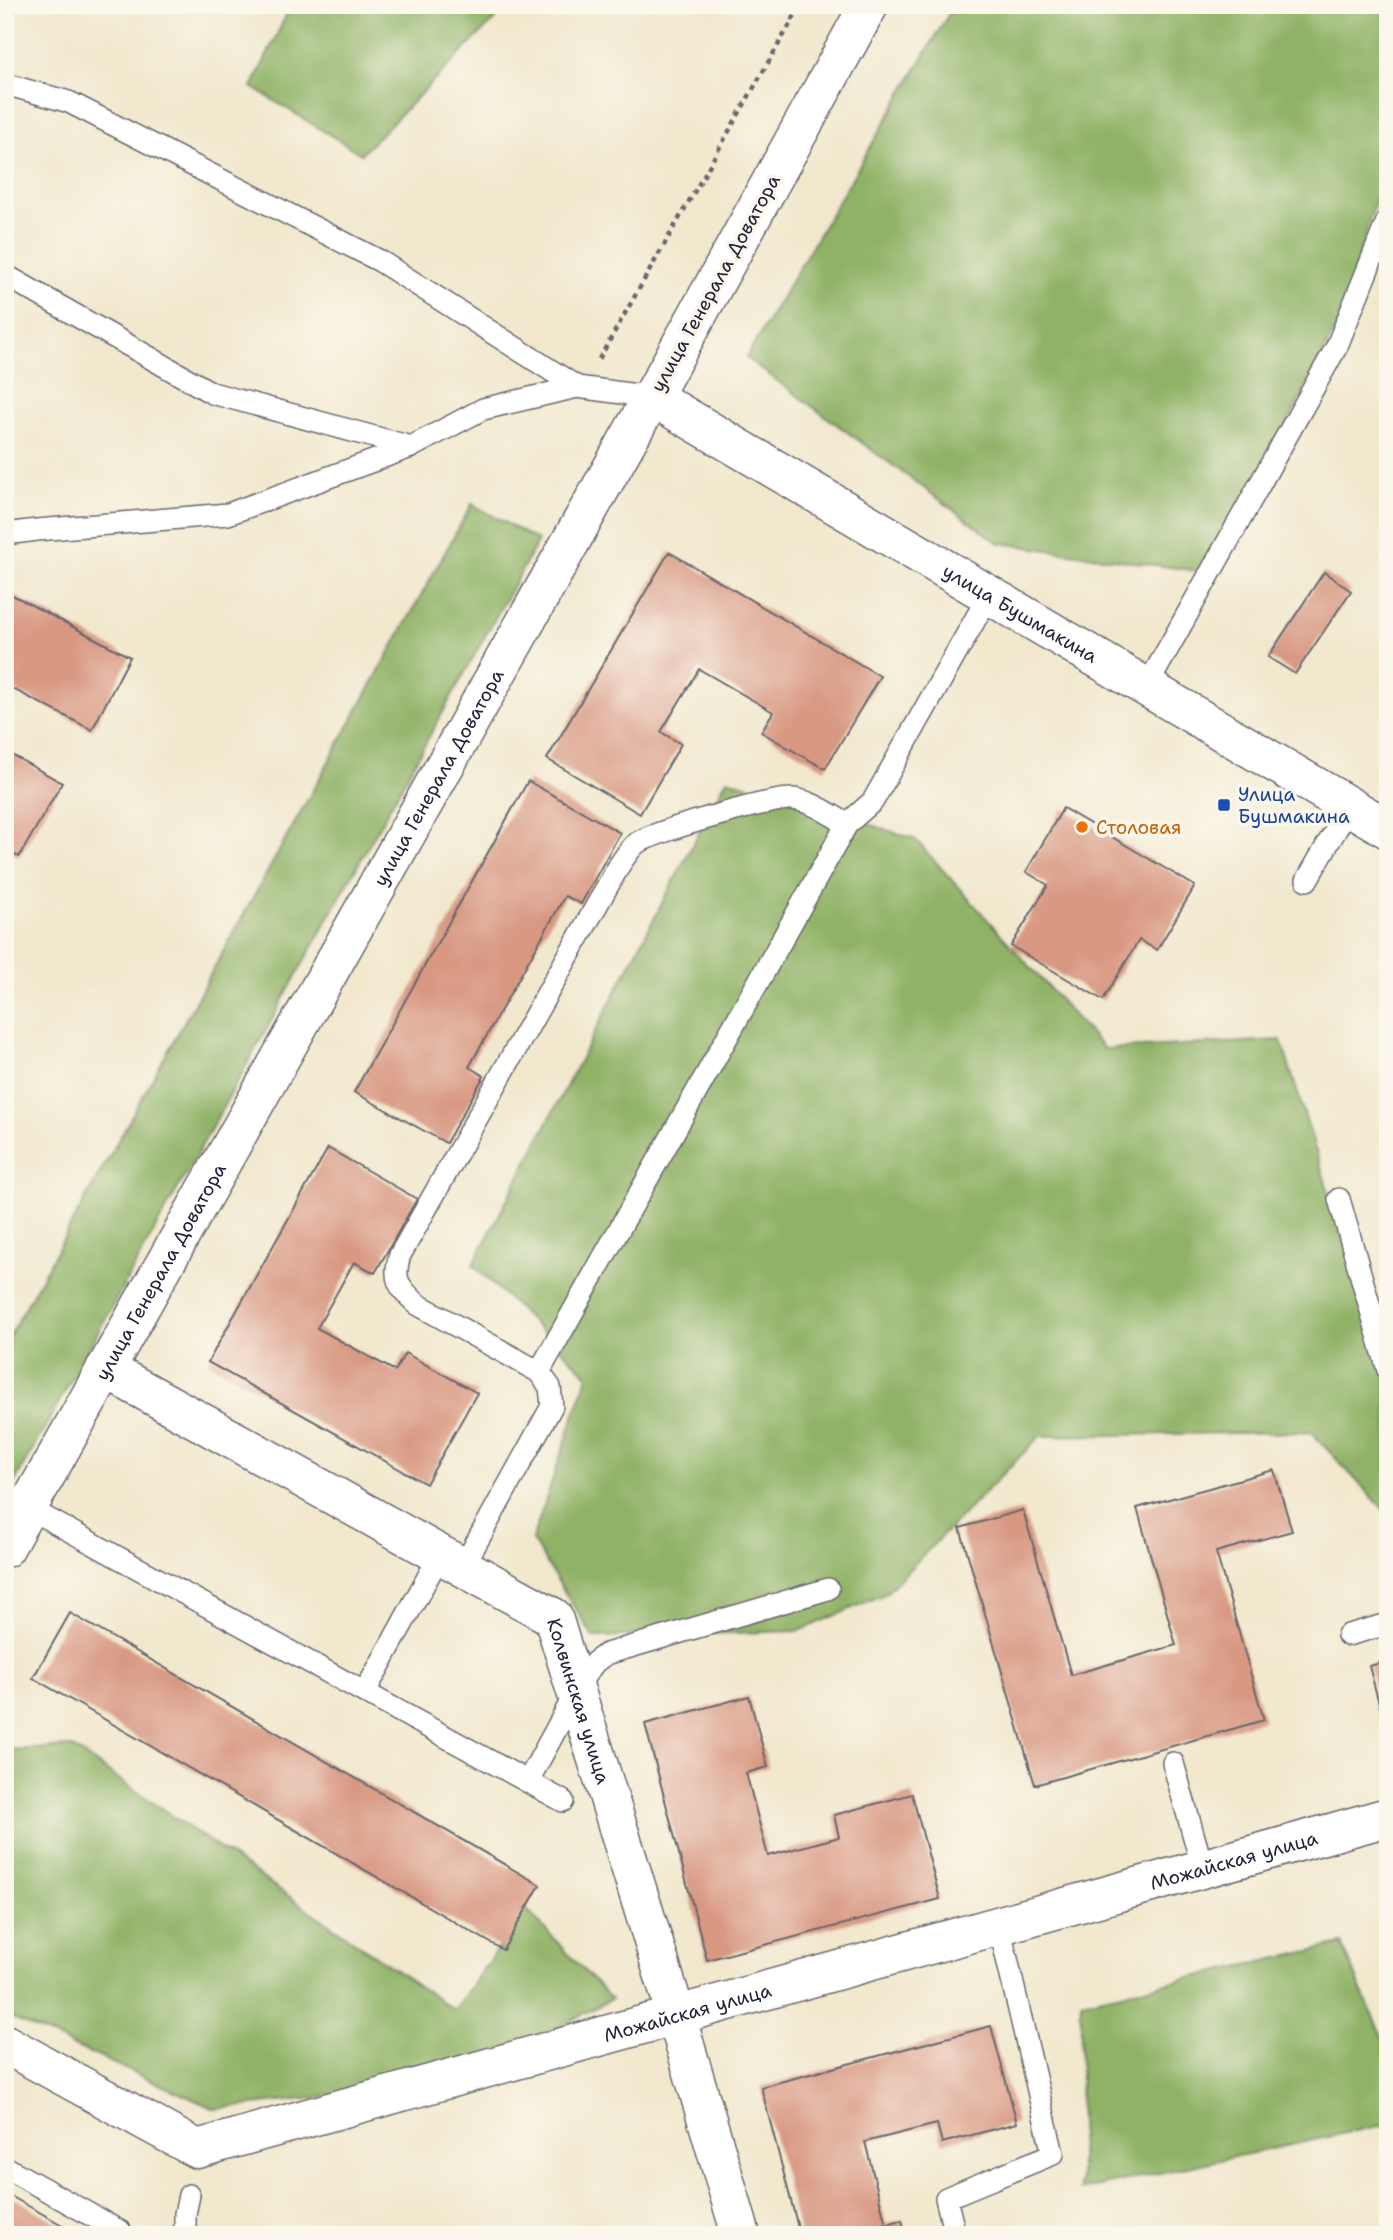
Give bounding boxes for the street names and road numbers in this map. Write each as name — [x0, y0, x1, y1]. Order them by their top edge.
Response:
street label: улица Генерала Доватора — [645, 170, 786, 396]
street label: улица Бушмакина — [938, 558, 1102, 669]
street label: улица Генерала Доватора — [368, 664, 510, 891]
street label: улица Генерала Доватора — [90, 1159, 232, 1385]
street label: Колвинская улица — [541, 1615, 616, 1787]
street label: Можайская улица — [1147, 1825, 1321, 1896]
street label: Можайская улица — [601, 1977, 774, 2048]

